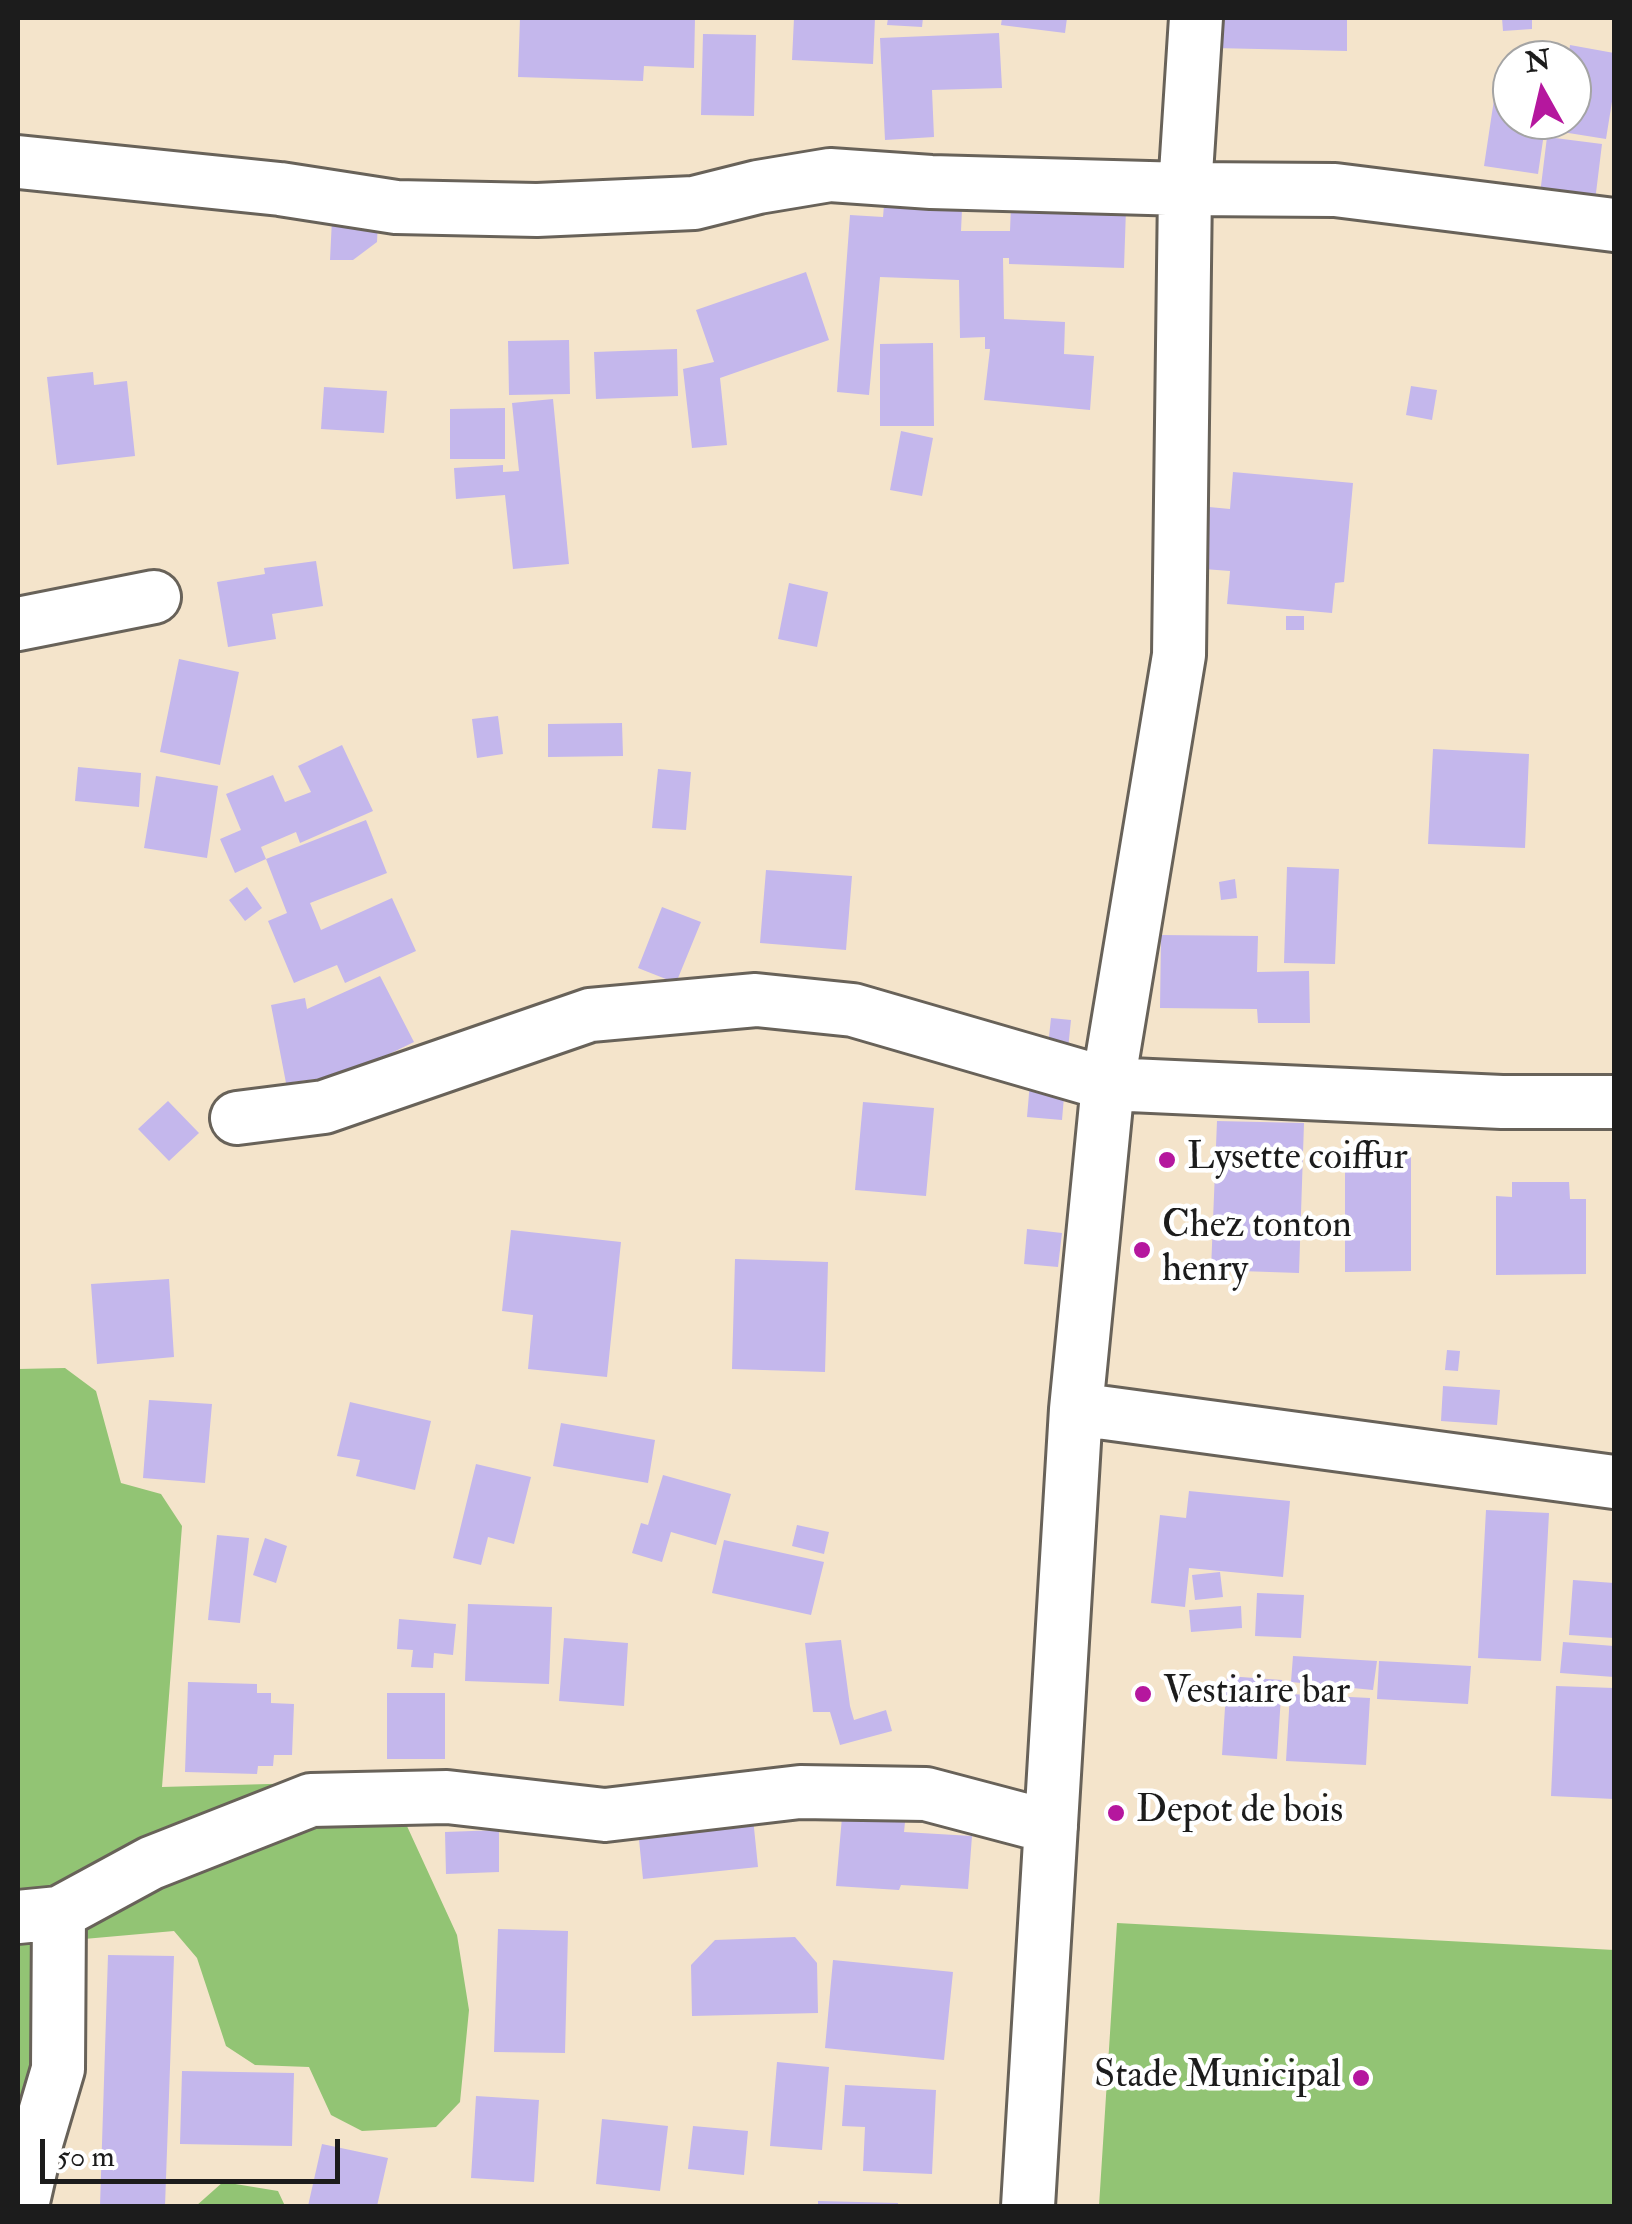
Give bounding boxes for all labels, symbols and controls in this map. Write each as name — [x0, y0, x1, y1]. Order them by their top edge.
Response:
north arrow — [1492, 40, 1592, 140]
text: N — [1523, 43, 1553, 81]
place label: Lysette coiffur — [1187, 1137, 1408, 1183]
marker: Lysette coiffur — [1156, 1149, 1178, 1171]
place label: Chez tonton henry — [1162, 1205, 1352, 1294]
marker: Chez tonton henry — [1131, 1239, 1153, 1261]
place label: Vestiaire bar — [1163, 1671, 1350, 1717]
marker: Vestiaire bar — [1132, 1683, 1154, 1705]
place label: Depot de bois — [1136, 1790, 1343, 1836]
marker: Depot de bois — [1105, 1802, 1127, 1824]
place label: Stade Municipal — [1094, 2055, 1341, 2101]
marker: Stade Municipal — [1350, 2067, 1372, 2089]
scale bar — [45, 2119, 345, 2181]
text: 50 m — [57, 2138, 115, 2175]

